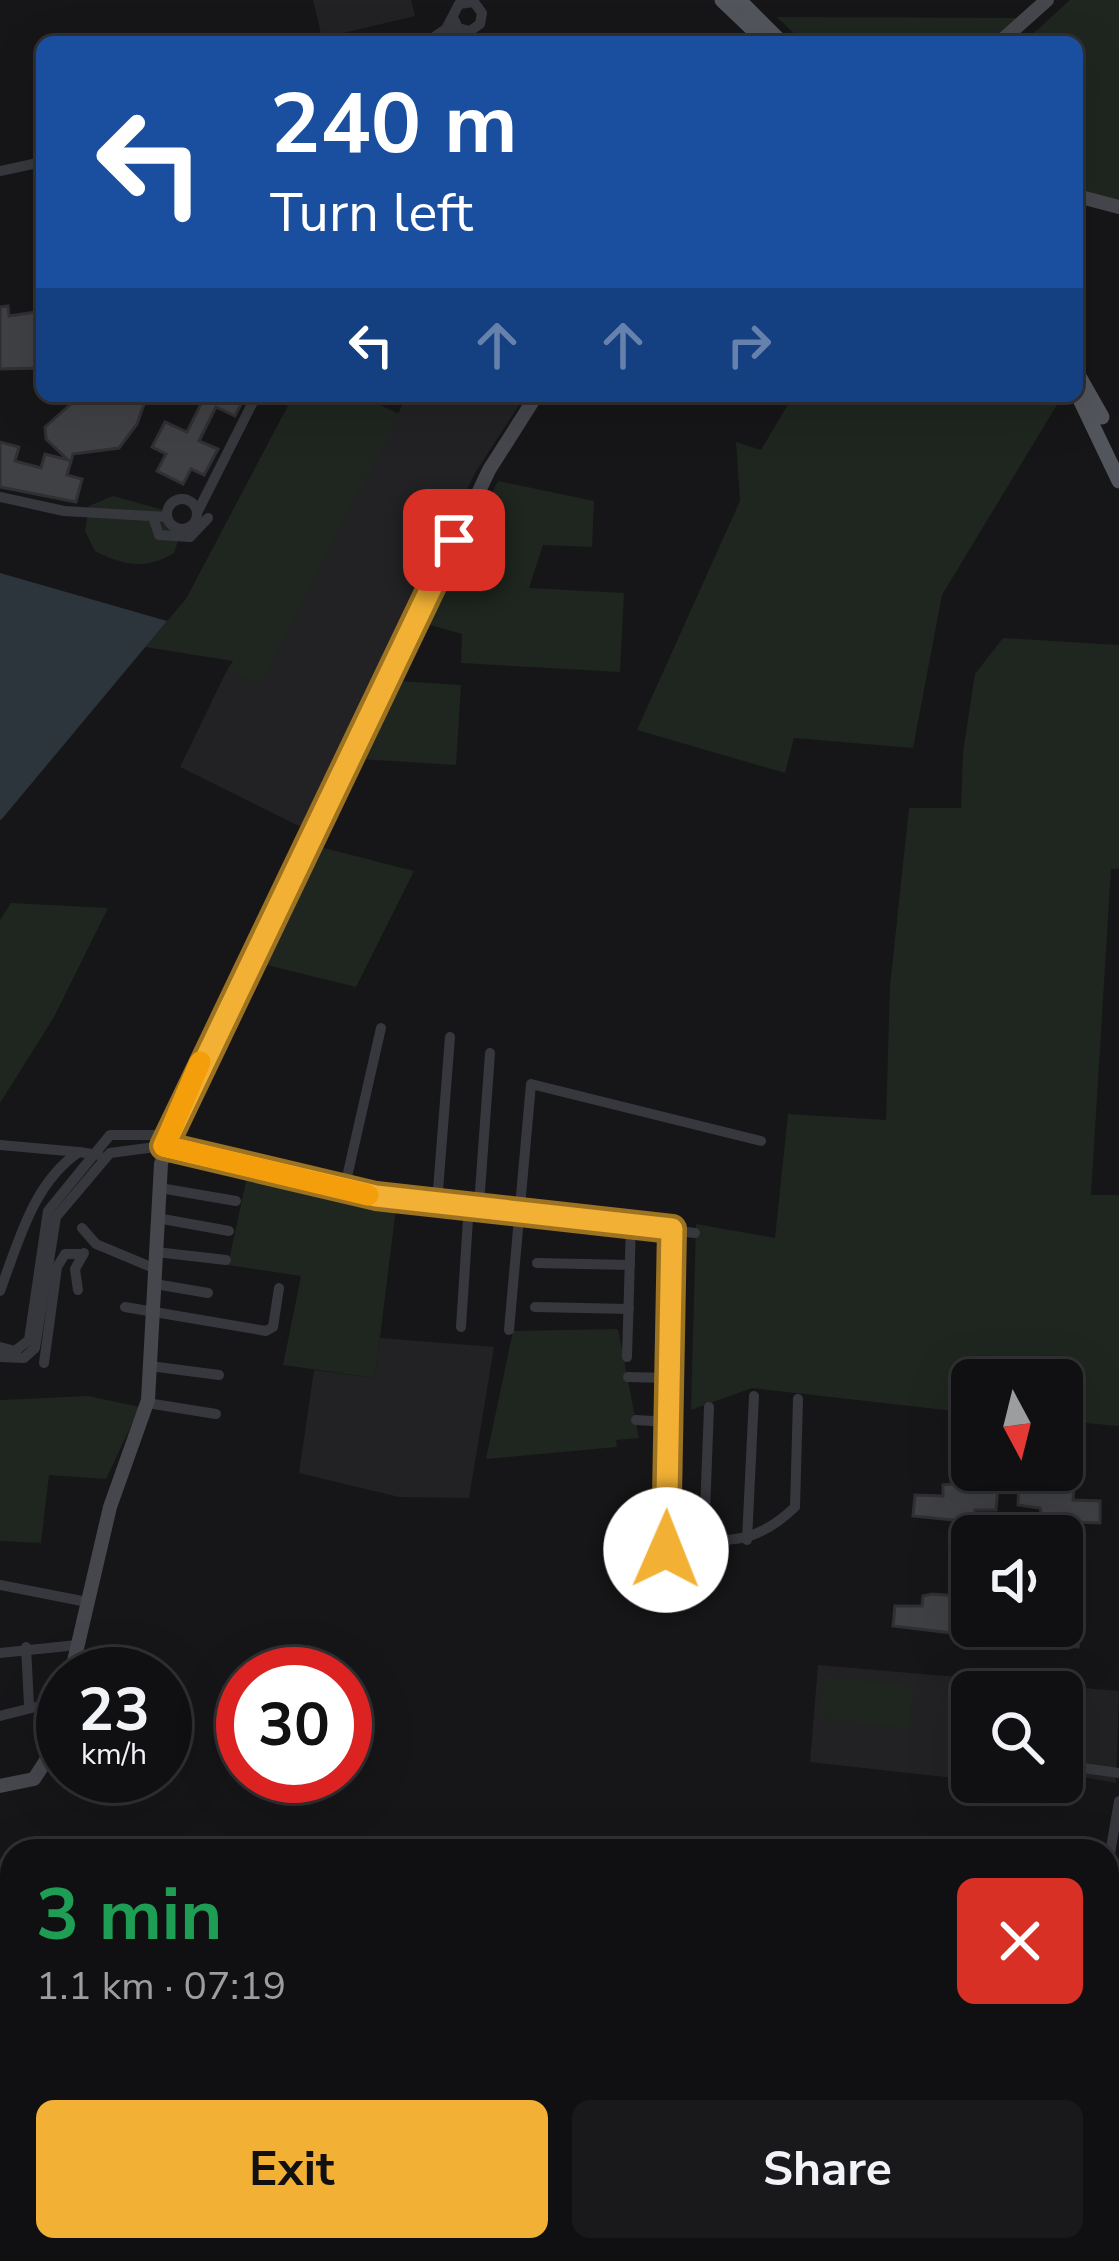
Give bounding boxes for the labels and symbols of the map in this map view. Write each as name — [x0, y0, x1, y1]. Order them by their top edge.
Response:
pin — [403, 489, 505, 591]
north arrow — [951, 1359, 1083, 1491]
position arrow — [603, 1487, 729, 1613]
speed limit sign: 30 — [216, 1647, 372, 1803]

